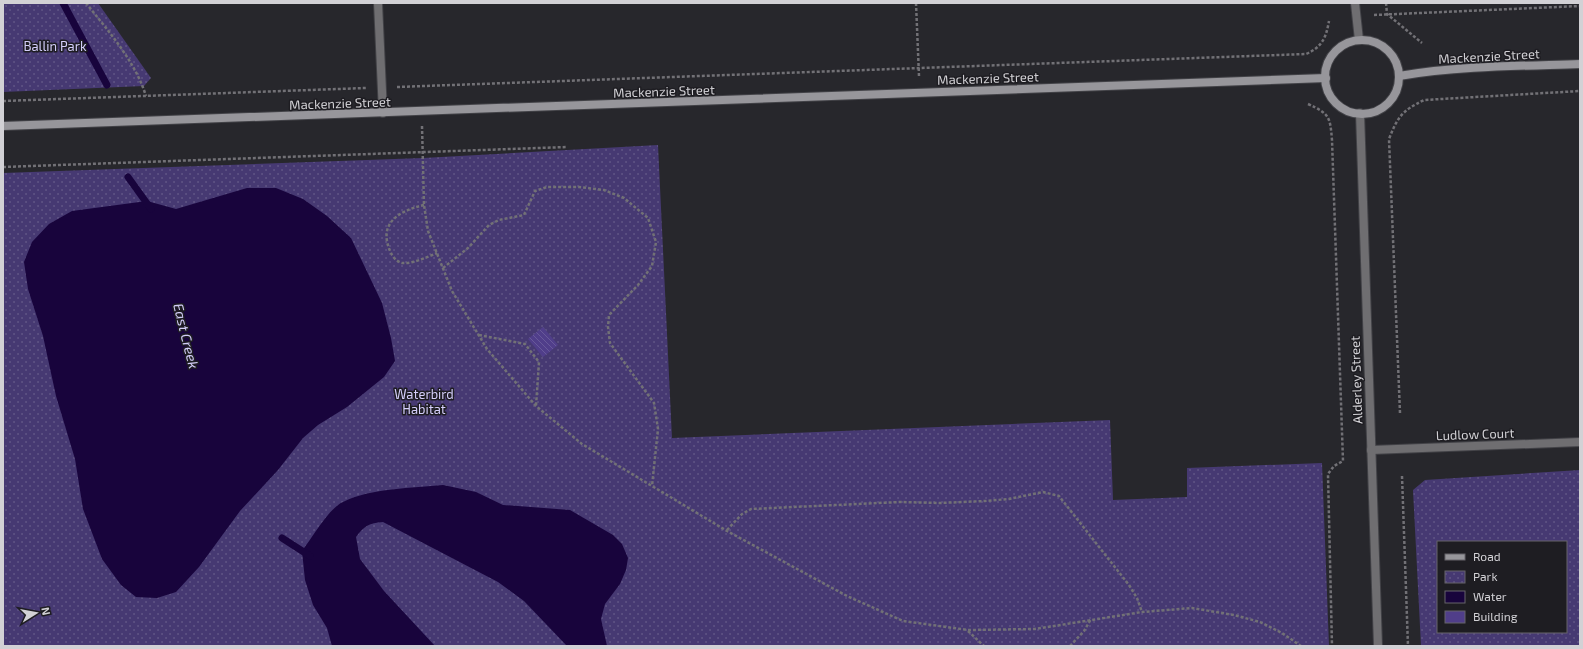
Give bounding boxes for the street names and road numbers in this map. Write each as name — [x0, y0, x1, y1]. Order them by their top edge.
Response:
street label: Mackenzie Street — [1438, 45, 1540, 67]
street label: Mackenzie Street — [937, 68, 1039, 88]
street label: Mackenzie Street — [613, 81, 715, 101]
street label: Mackenzie Street — [289, 93, 391, 113]
street label: Alderley Street — [1346, 336, 1366, 424]
street label: Ludlow Court — [1436, 425, 1515, 443]

